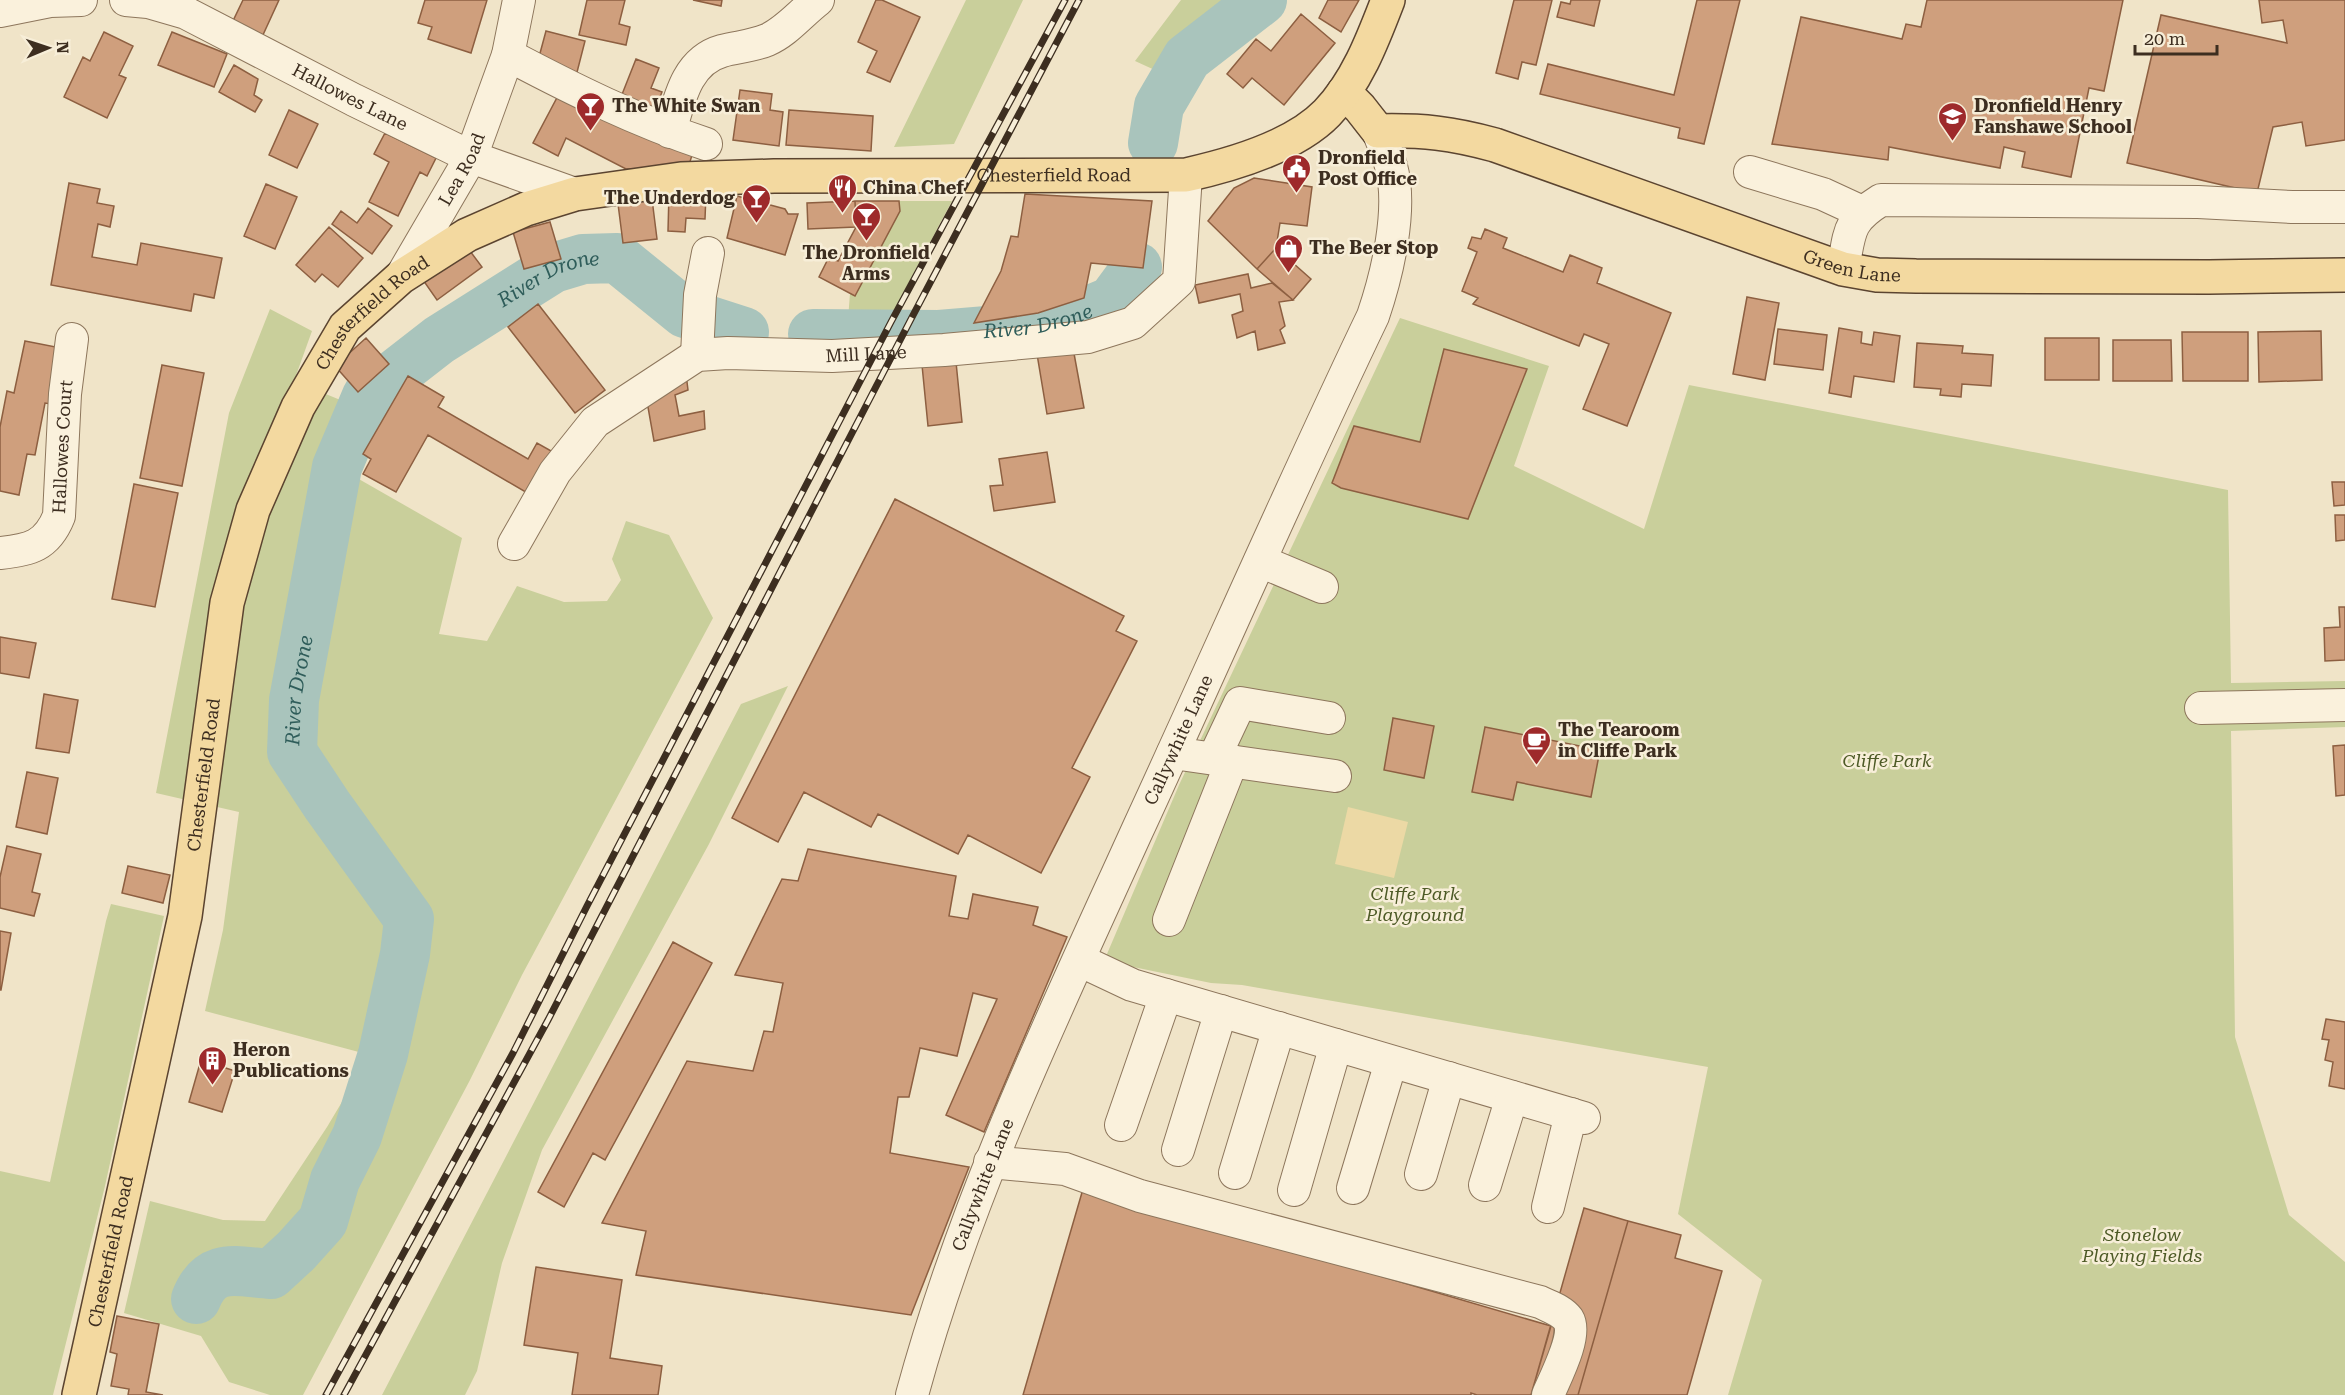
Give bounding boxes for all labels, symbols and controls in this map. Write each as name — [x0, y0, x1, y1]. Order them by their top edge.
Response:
north arrow — [18, 18, 78, 78]
scale bar — [2135, 18, 2218, 56]
text: 20 m — [2144, 28, 2185, 49]
text: N — [53, 41, 72, 54]
street label: Hallowes Lane — [289, 59, 411, 135]
bar icon: The White Swan — [575, 90, 607, 132]
place label: The White Swan — [612, 95, 760, 116]
place label: Dronfield Henry Fanshawe School — [1974, 95, 2132, 137]
school or university icon: Dronfield Henry Fanshawe School — [1937, 100, 1969, 142]
street label: Lea Road — [434, 129, 489, 209]
place label: Dronfield Post Office — [1318, 147, 1417, 189]
public building icon: Dronfield Post Office — [1281, 152, 1313, 194]
street label: Chesterfield Road — [976, 164, 1132, 186]
restaurant icon: China Chef — [826, 172, 858, 214]
place label: China Chef — [863, 177, 965, 198]
bar icon: The Underdog — [740, 182, 772, 224]
place label: The Underdog — [604, 187, 736, 208]
bar icon: The Dronfield Arms — [850, 200, 882, 242]
shop icon: The Beer Stop — [1272, 232, 1304, 274]
place label: The Beer Stop — [1309, 237, 1438, 258]
place label: The Dronfield Arms — [802, 242, 930, 284]
street label: Green Lane — [1800, 245, 1901, 286]
water label: River Drone — [492, 246, 600, 313]
street label: Chesterfield Road — [311, 251, 433, 374]
water label: River Drone — [981, 298, 1096, 343]
street label: Mill Lane — [825, 341, 907, 366]
street label: Hallowes Court — [48, 379, 77, 514]
water label: River Drone — [280, 633, 318, 747]
street label: Callywhite Lane — [1139, 671, 1217, 808]
street label: Chesterfield Road — [183, 696, 224, 853]
place label: The Tearoom in Cliffe Park — [1558, 719, 1680, 761]
cafe icon: The Tearoom in Cliffe Park — [1521, 724, 1553, 766]
park label: Cliffe Park — [1843, 750, 1932, 771]
park label: Cliffe Park Playground — [1365, 883, 1464, 925]
place label: Heron Publications — [233, 1039, 349, 1081]
building icon: Heron Publications — [196, 1044, 228, 1086]
street label: Callywhite Lane — [947, 1115, 1018, 1254]
street label: Chesterfield Road — [83, 1173, 137, 1329]
park label: Stonelow Playing Fields — [2081, 1224, 2202, 1266]

